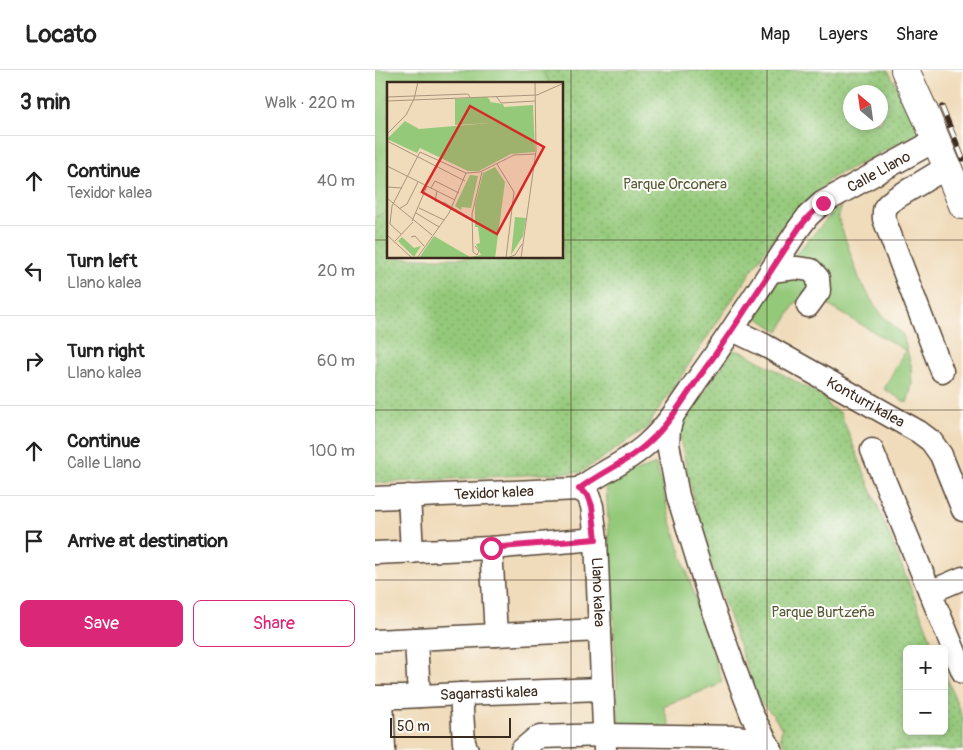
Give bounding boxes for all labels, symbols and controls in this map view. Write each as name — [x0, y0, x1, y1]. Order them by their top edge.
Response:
text: Locato — [25, 20, 97, 49]
text: Map — [761, 23, 790, 46]
text: Layers — [818, 23, 868, 46]
text: Share — [896, 23, 938, 46]
inset map — [387, 82, 564, 259]
north arrow — [843, 85, 888, 130]
text: 3 min — [20, 89, 70, 116]
text: Walk · 220 m — [265, 93, 355, 113]
street label: Calle Llano — [844, 147, 914, 197]
text: Continue — [67, 159, 140, 183]
icon: ahead — [20, 167, 48, 195]
text: 40 m — [317, 171, 355, 191]
park label: Parque Orconera — [623, 175, 727, 194]
text: Texidor kalea — [67, 183, 152, 203]
route end — [812, 192, 835, 215]
text: Turn left — [67, 249, 137, 273]
icon: left — [20, 257, 48, 285]
text: 20 m — [317, 261, 355, 281]
text: Llano kalea — [67, 273, 141, 293]
text: Turn right — [67, 339, 145, 363]
icon: right — [20, 347, 48, 375]
text: 60 m — [317, 351, 355, 371]
text: Llano kalea — [67, 363, 141, 383]
street label: Konturri kalea — [823, 373, 908, 432]
text: Continue — [67, 429, 140, 453]
icon: ahead — [20, 437, 48, 465]
text: 100 m — [309, 441, 355, 461]
text: Calle Llano — [67, 453, 141, 473]
street label: Texidor kalea — [454, 482, 534, 505]
icon: arrive — [20, 527, 48, 555]
text: Arrive at destination — [67, 529, 228, 553]
route start — [480, 537, 503, 560]
street label: Llano kalea — [587, 557, 609, 628]
button: Save — [20, 600, 183, 647]
button: Share — [193, 600, 355, 647]
park label: Parque Burtzeña — [771, 603, 875, 622]
map controls — [903, 645, 948, 735]
button: + — [903, 645, 948, 690]
street label: Sagarrasti kalea — [440, 682, 538, 705]
button: − — [903, 690, 948, 735]
scale bar — [390, 715, 511, 738]
text: 50 m — [397, 718, 430, 735]

